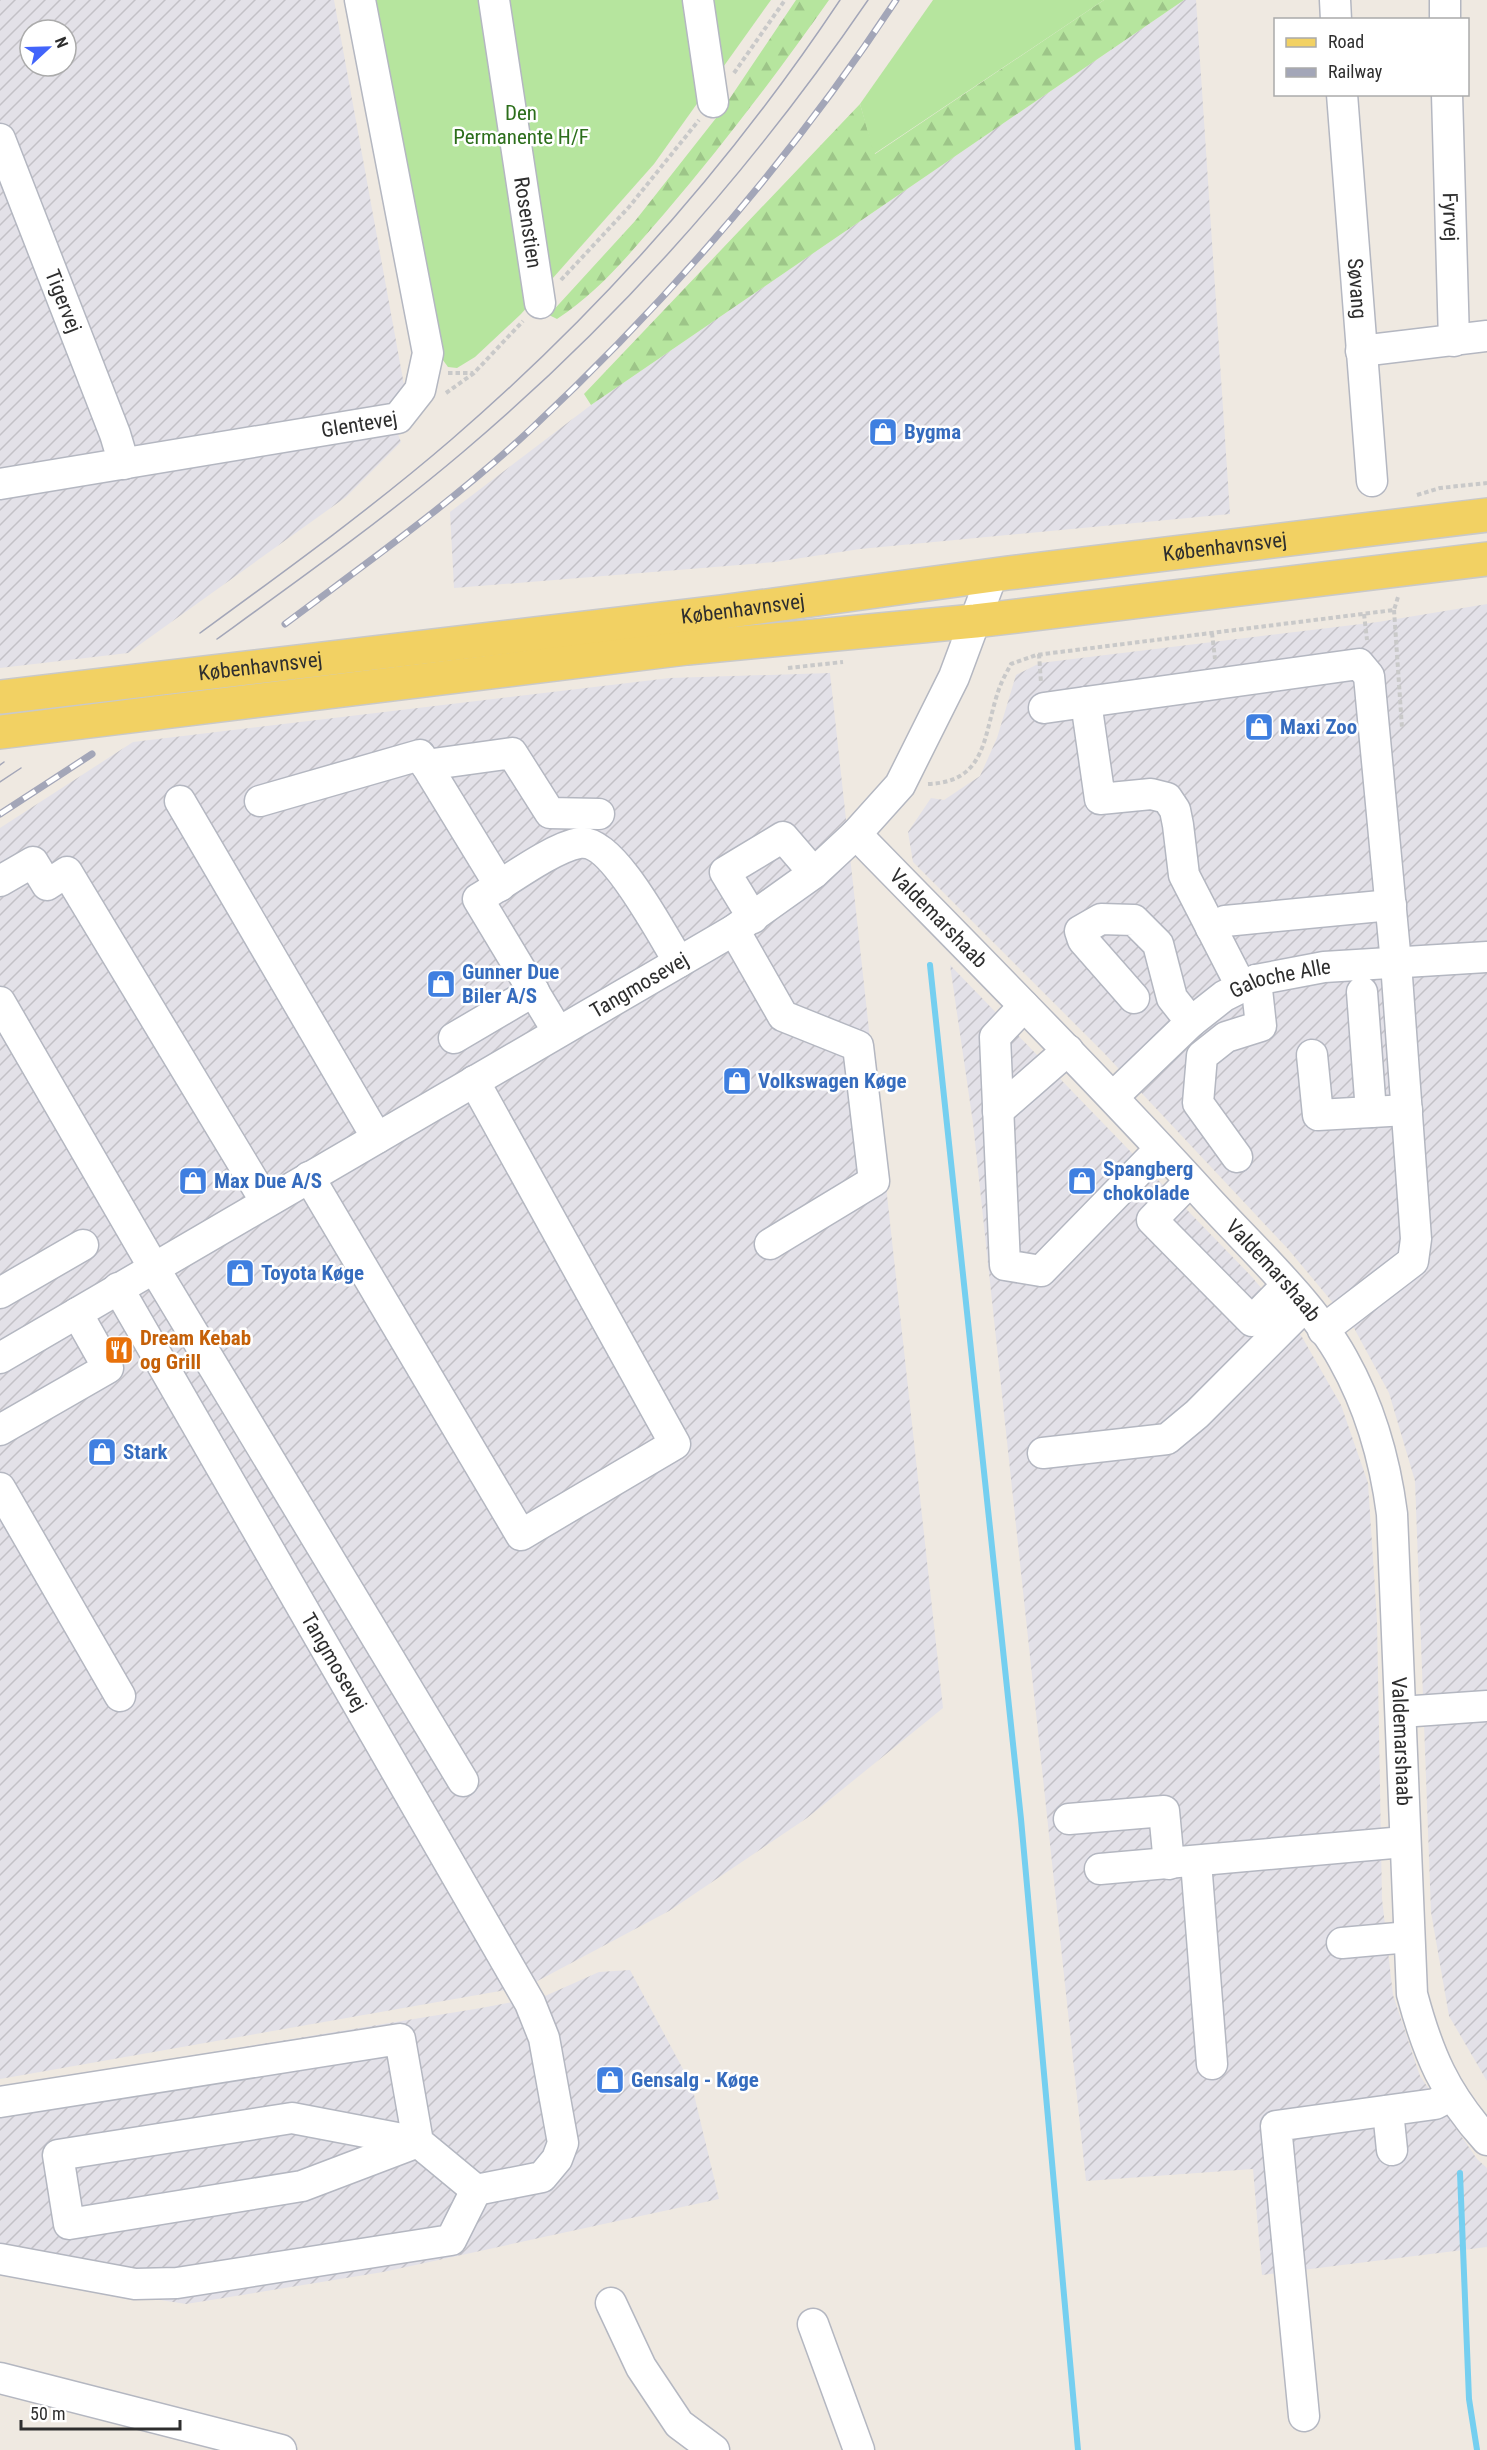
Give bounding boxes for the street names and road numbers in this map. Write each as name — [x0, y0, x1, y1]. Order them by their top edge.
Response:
street label: Rosenstien — [509, 175, 547, 270]
street label: Fyrvej — [1438, 192, 1463, 242]
street label: Søvang — [1343, 257, 1371, 320]
street label: Tigervej — [40, 266, 86, 336]
street label: Glentevej — [319, 406, 399, 443]
street label: Københavnsvej — [1162, 527, 1288, 566]
street label: Københavnsvej — [680, 589, 806, 629]
street label: Københavnsvej — [197, 647, 323, 686]
street label: Valdemarshaab — [885, 864, 992, 973]
street label: Tangmosevej — [586, 947, 693, 1023]
street label: Galoche Alle — [1226, 955, 1332, 1003]
street label: Valdemarshaab — [1221, 1215, 1326, 1326]
street label: Tangmosevej — [296, 1609, 372, 1715]
street label: Valdemarshaab — [1387, 1676, 1416, 1806]

